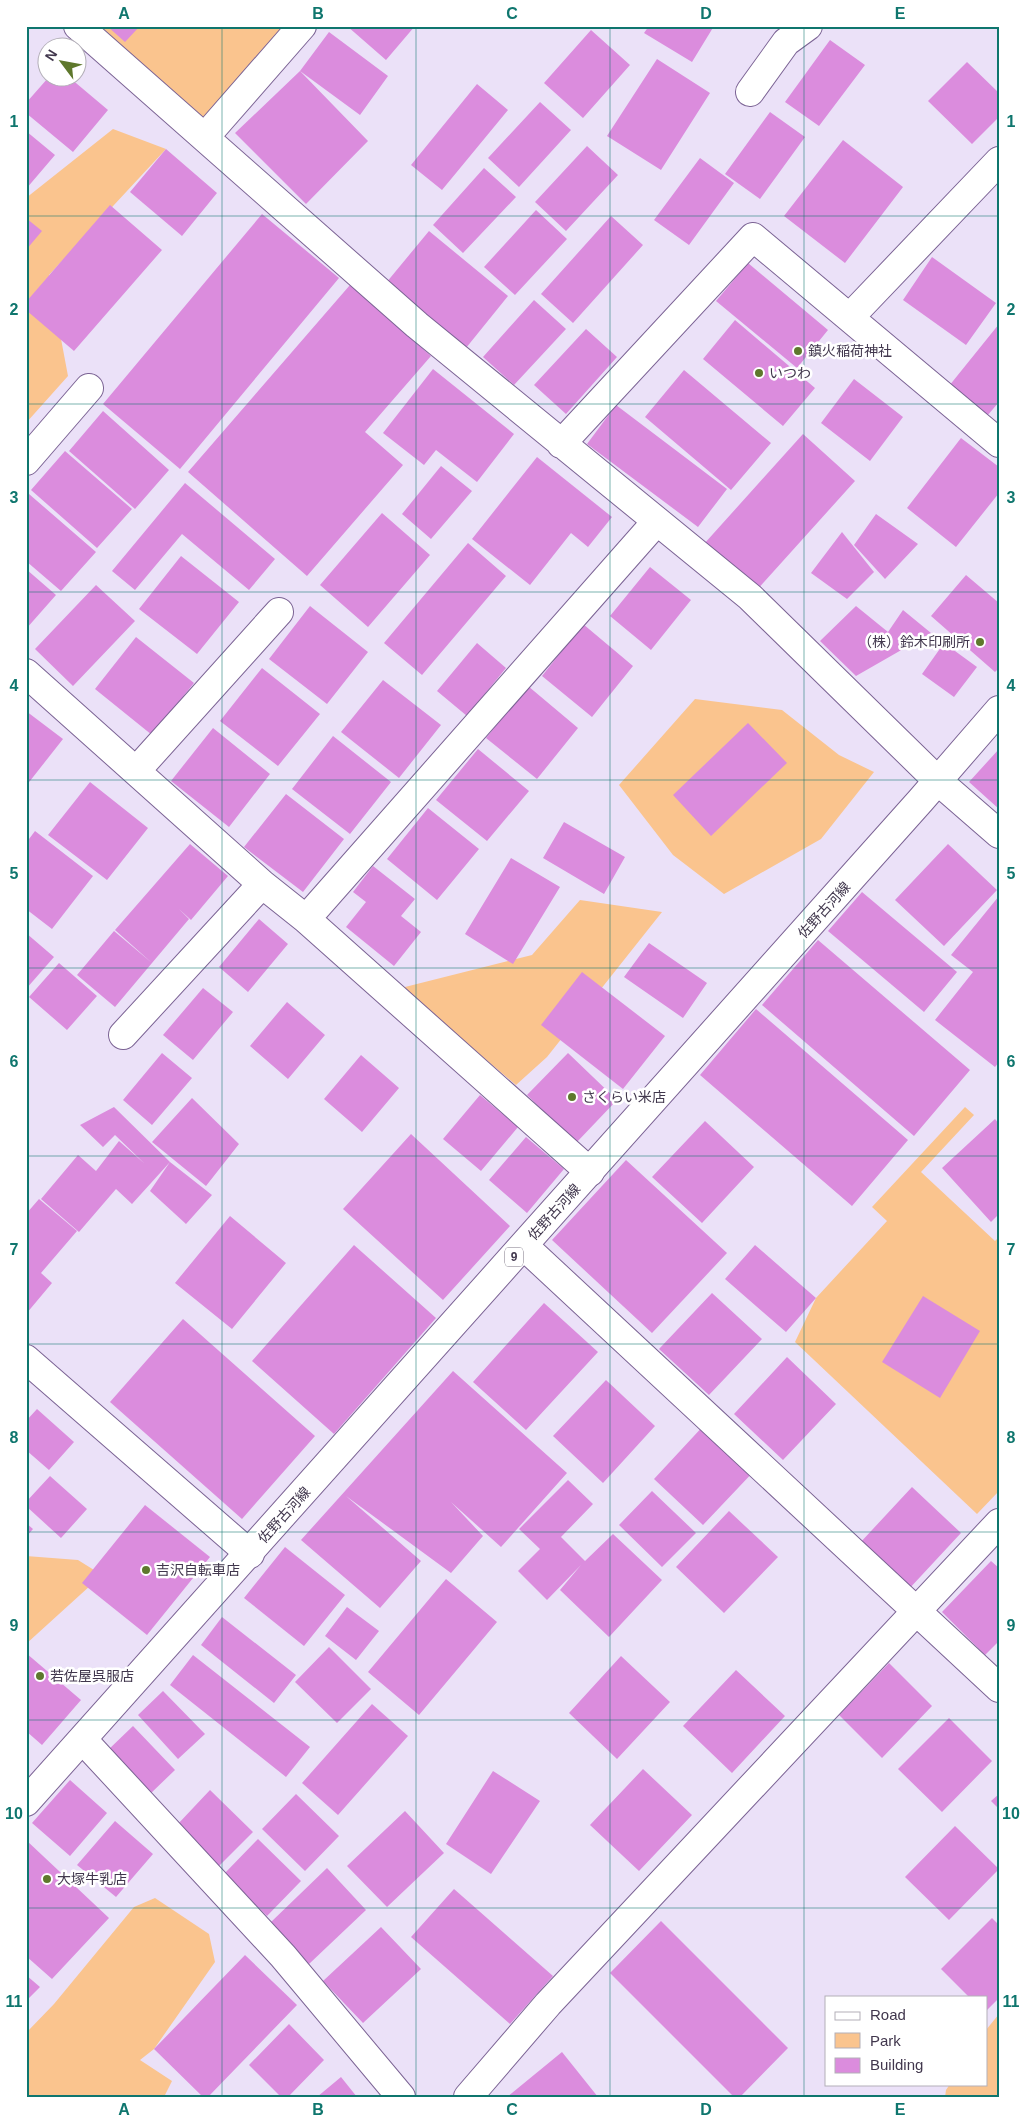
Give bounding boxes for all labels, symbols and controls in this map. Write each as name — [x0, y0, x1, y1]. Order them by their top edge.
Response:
text: A — [118, 5, 130, 22]
text: B — [312, 5, 324, 22]
text: C — [506, 5, 518, 22]
text: D — [700, 5, 712, 22]
text: E — [895, 5, 906, 22]
north arrow — [38, 38, 88, 88]
text: N — [42, 47, 60, 64]
text: 1 — [10, 113, 19, 130]
text: 1 — [1007, 113, 1016, 130]
text: 2 — [10, 301, 19, 318]
text: 2 — [1007, 301, 1016, 318]
place label: 鎮火稲荷神社 — [808, 343, 892, 359]
marker: 鎮火稲荷神社 — [792, 345, 804, 357]
place label: いつわ — [769, 365, 811, 381]
marker: いつわ — [753, 367, 765, 379]
text: 3 — [10, 489, 19, 506]
text: 3 — [1007, 489, 1016, 506]
place label: （株）鈴木印刷所 — [858, 634, 970, 650]
marker: （株）鈴木印刷所 — [974, 636, 986, 648]
text: 4 — [10, 677, 19, 694]
text: 4 — [1007, 677, 1016, 694]
text: 5 — [10, 865, 19, 882]
text: 5 — [1007, 865, 1016, 882]
street label: 佐野古河線 — [795, 879, 853, 941]
text: 6 — [10, 1053, 19, 1070]
text: 6 — [1007, 1053, 1016, 1070]
place label: さくらい米店 — [582, 1089, 666, 1105]
marker: さくらい米店 — [566, 1091, 578, 1103]
street label: 佐野古河線 — [525, 1181, 583, 1243]
text: 7 — [10, 1241, 19, 1258]
text: 7 — [1007, 1241, 1016, 1258]
road number: 9 — [505, 1248, 523, 1266]
text: 8 — [10, 1429, 19, 1446]
text: 8 — [1007, 1429, 1016, 1446]
street label: 佐野古河線 — [255, 1484, 313, 1546]
place label: 吉沢自転車店 — [156, 1562, 240, 1578]
marker: 吉沢自転車店 — [140, 1564, 152, 1576]
text: 9 — [10, 1617, 19, 1634]
text: 9 — [1007, 1617, 1016, 1634]
place label: 若佐屋呉服店 — [50, 1668, 134, 1684]
marker: 若佐屋呉服店 — [34, 1670, 46, 1682]
text: 10 — [5, 1805, 23, 1822]
text: 10 — [1002, 1805, 1020, 1822]
place label: 大塚牛乳店 — [57, 1871, 127, 1887]
marker: 大塚牛乳店 — [41, 1873, 53, 1885]
text: 11 — [6, 1993, 23, 2010]
text: 11 — [1003, 1993, 1020, 2010]
legend — [825, 1996, 988, 2086]
text: Road — [870, 2006, 906, 2023]
text: Park — [870, 2032, 901, 2049]
text: Building — [870, 2056, 923, 2073]
text: A — [118, 2101, 130, 2118]
text: B — [312, 2101, 324, 2118]
text: C — [506, 2101, 518, 2118]
text: D — [700, 2101, 712, 2118]
text: E — [895, 2101, 906, 2118]

